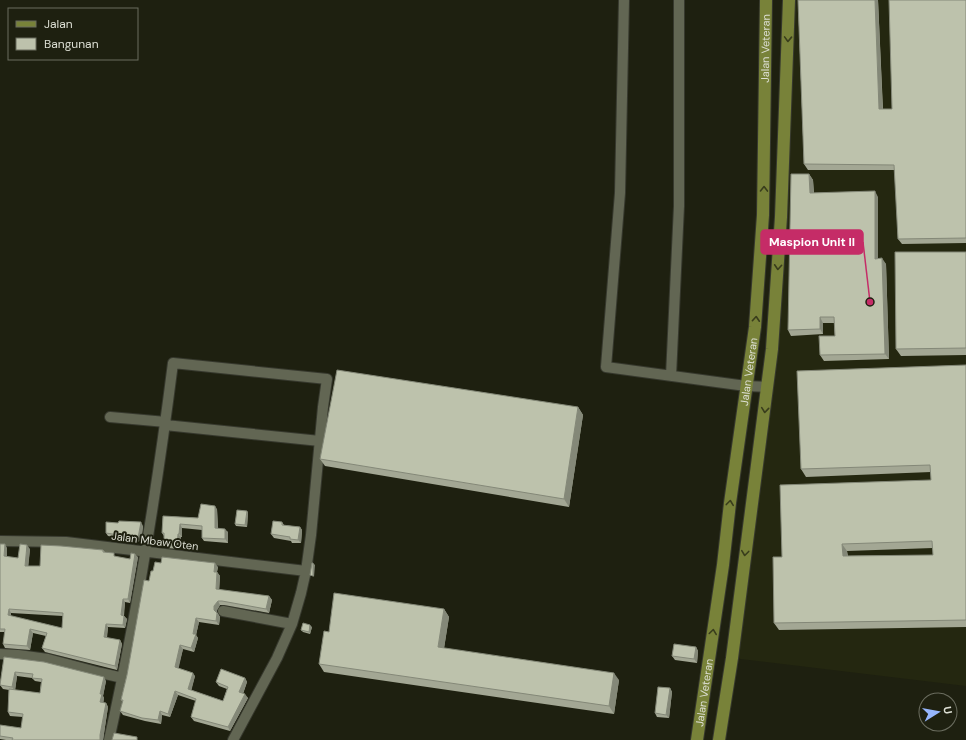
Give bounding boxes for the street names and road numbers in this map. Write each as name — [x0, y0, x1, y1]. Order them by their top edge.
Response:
street label: Jalan Veteran — [758, 14, 773, 83]
street label: Jalan Veteran — [737, 337, 760, 407]
street label: Jalan Mbaw Oten — [111, 529, 199, 553]
street label: Jalan Veteran — [692, 657, 716, 728]

